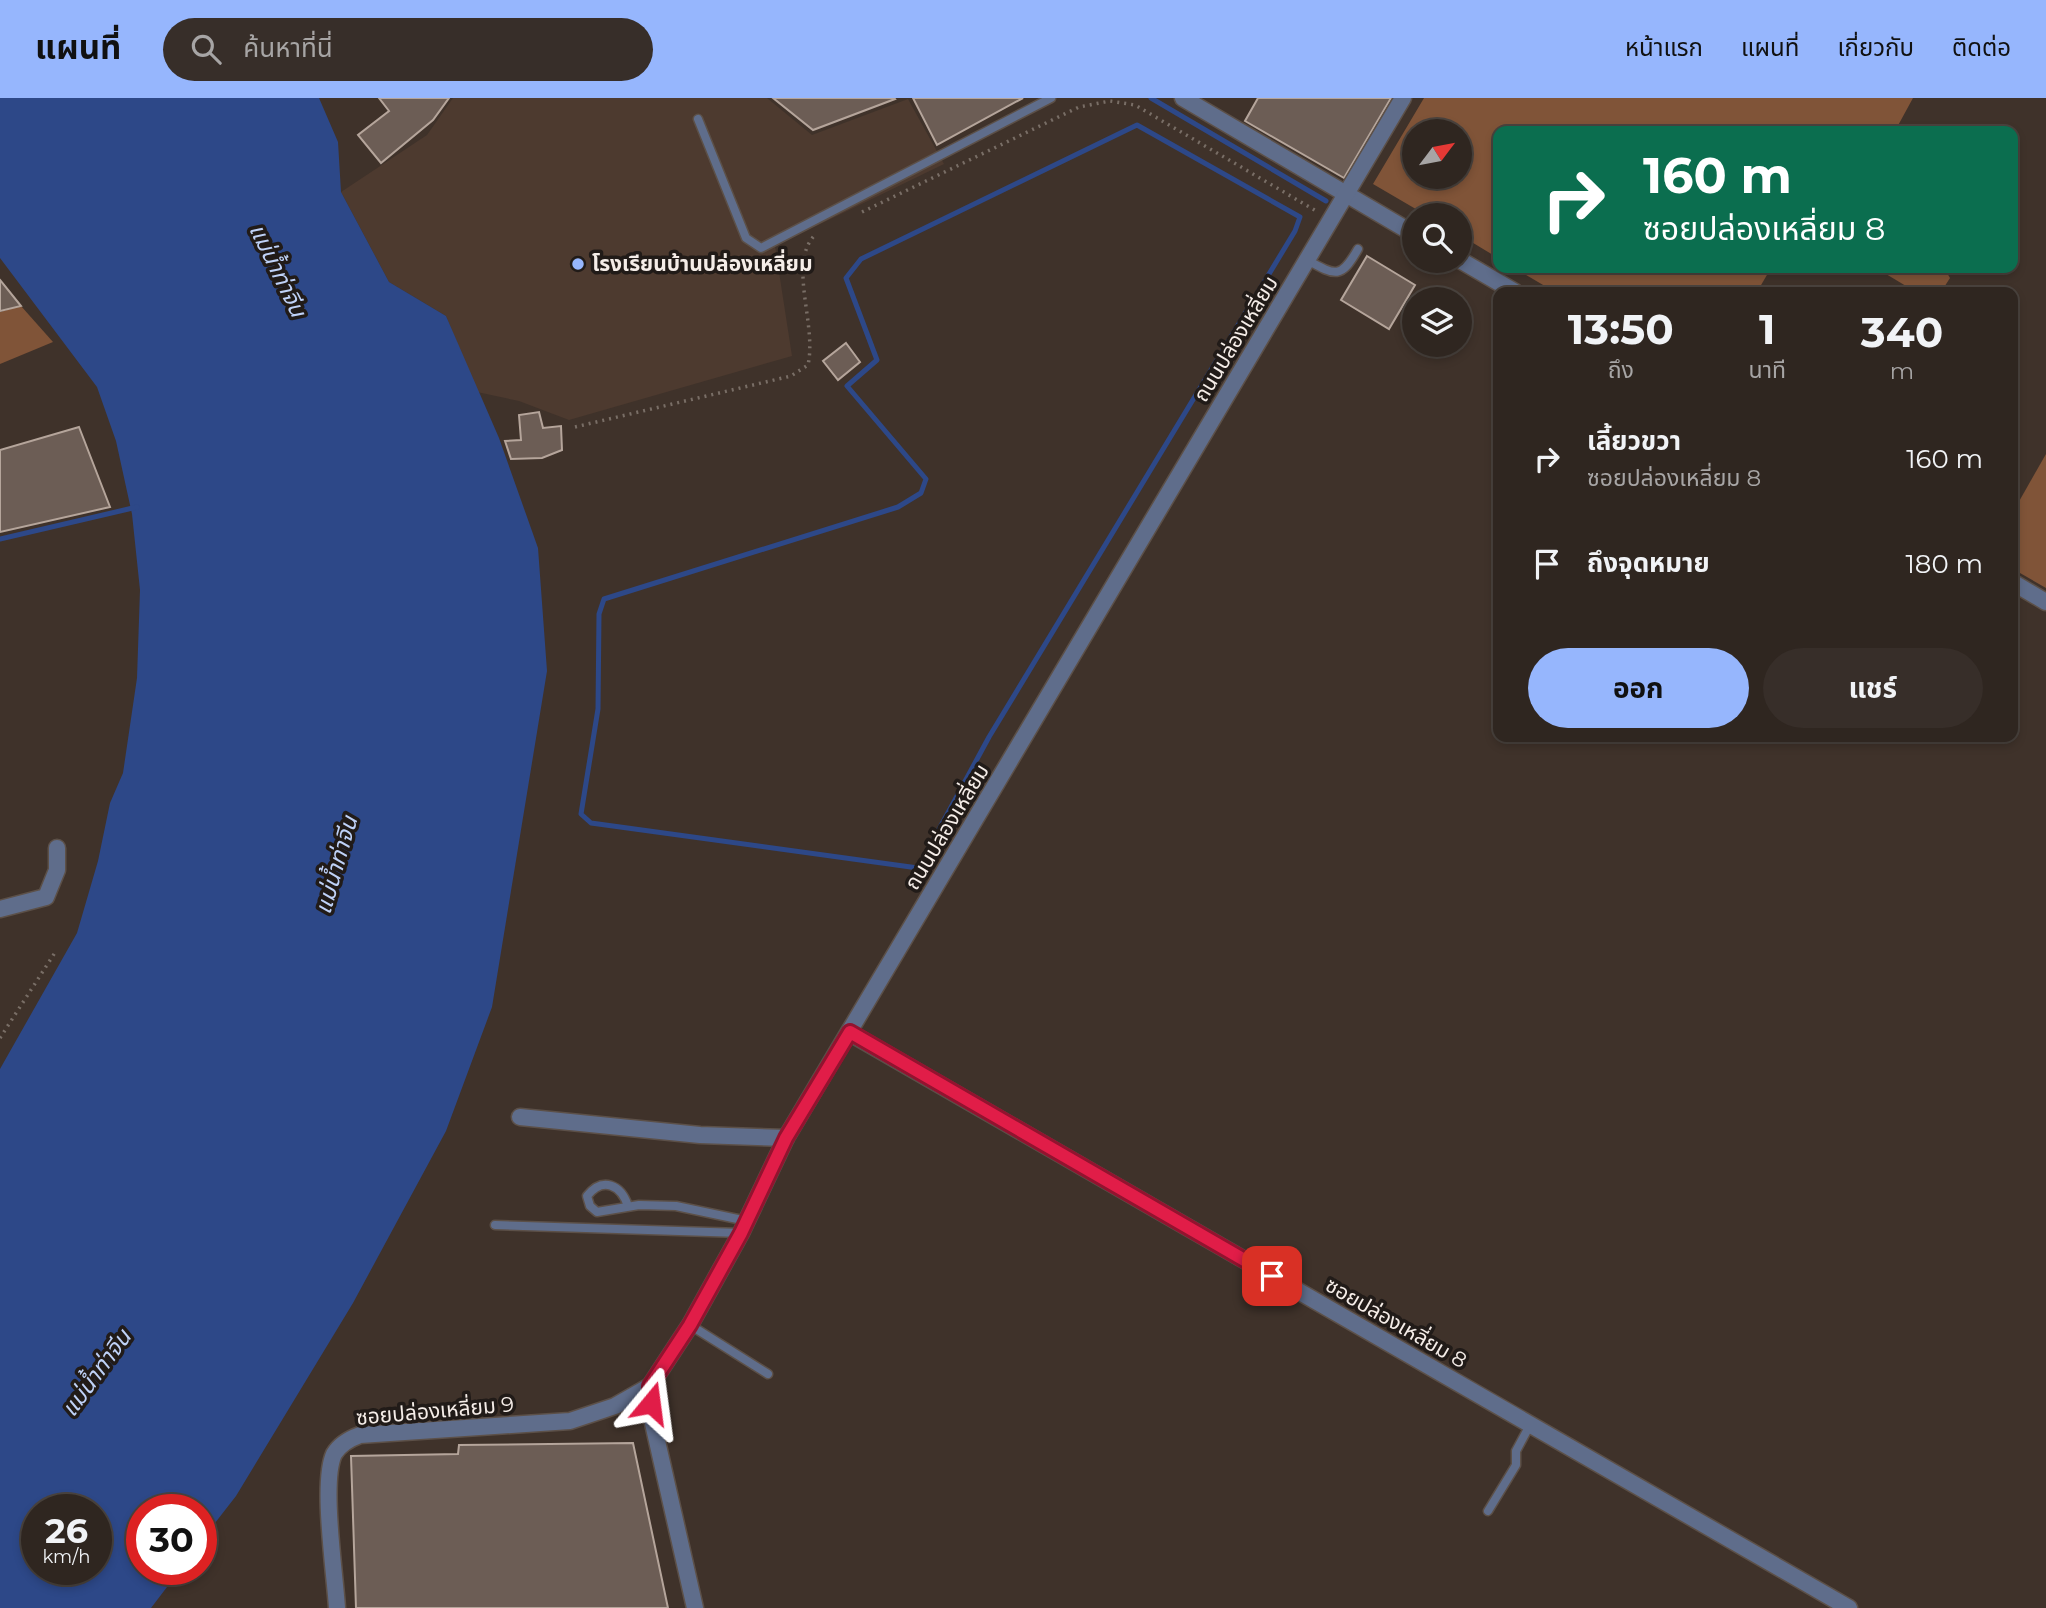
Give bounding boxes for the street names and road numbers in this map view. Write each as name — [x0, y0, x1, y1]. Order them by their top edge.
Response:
street label: ถนนปล่องเหลี่ยม — [1186, 270, 1283, 406]
street label: ถนนปล่องเหลี่ยม — [897, 758, 994, 894]
street label: ซอยปล่องเหลี่ยม 8 — [1321, 1270, 1472, 1373]
street label: ซอยปล่องเหลี่ยม 9 — [355, 1389, 515, 1430]

